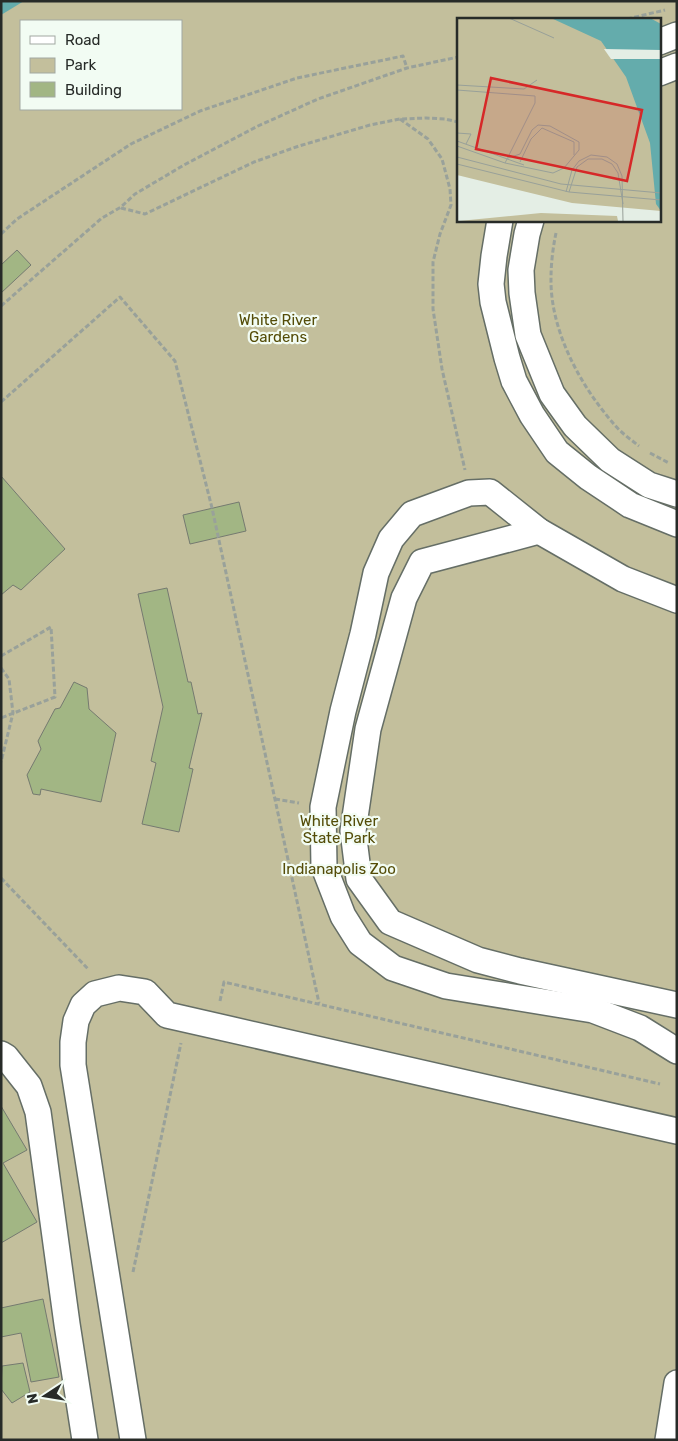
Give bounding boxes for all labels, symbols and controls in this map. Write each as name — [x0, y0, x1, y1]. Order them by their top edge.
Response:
inset map — [457, 18, 660, 221]
legend — [20, 20, 182, 110]
text: Road — [65, 31, 101, 49]
text: Park — [65, 56, 96, 74]
text: Building — [65, 81, 122, 99]
park label: White River Gardens — [239, 311, 317, 346]
park label: White River State Park — [300, 812, 378, 847]
park label: Indianapolis Zoo — [282, 860, 396, 878]
north arrow — [20, 1371, 70, 1421]
text: N — [23, 1392, 42, 1405]

